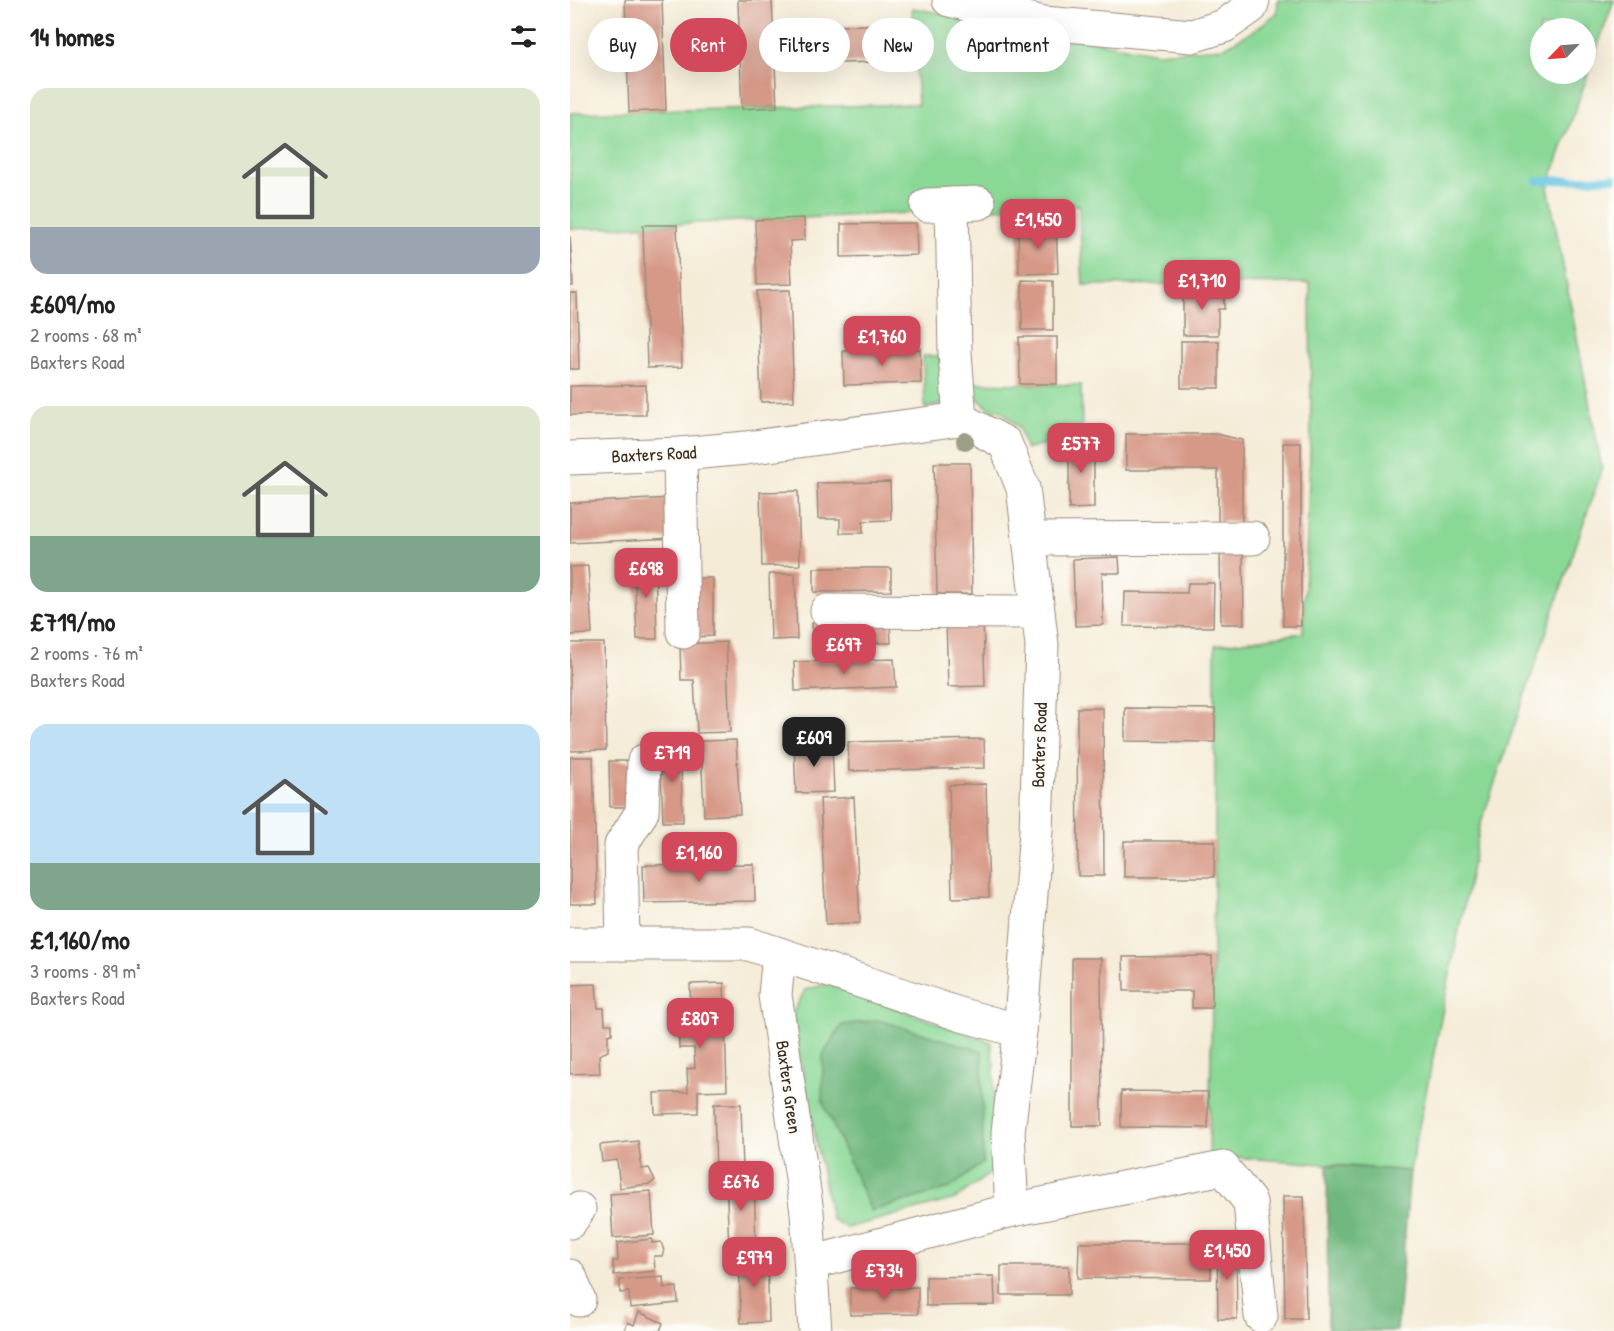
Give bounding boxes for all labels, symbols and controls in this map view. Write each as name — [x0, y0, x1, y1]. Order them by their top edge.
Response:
chip: Buy — [588, 18, 658, 72]
chip: Rent — [670, 18, 747, 72]
chip: Filters — [759, 18, 850, 72]
chip: New — [862, 18, 934, 72]
chip: Apartment — [946, 18, 1070, 72]
north arrow — [1530, 18, 1596, 84]
map controls — [1530, 18, 1596, 84]
text: 14 homes — [30, 19, 115, 54]
icon: filters — [507, 20, 540, 53]
icon: home — [231, 127, 339, 235]
pin: £1,450 — [989, 199, 1087, 250]
text: £1,450 — [1014, 205, 1062, 232]
pin: £1,710 — [1153, 260, 1251, 311]
text: £1,710 — [1178, 266, 1226, 293]
text: £609/mo — [30, 286, 115, 321]
pin: £1,760 — [833, 316, 931, 367]
text: 2 rooms · 68 m² — [30, 321, 142, 348]
text: £1,760 — [857, 322, 907, 349]
text: Baxters Road — [30, 348, 125, 375]
pin: £577 — [1045, 423, 1117, 474]
text: £577 — [1061, 429, 1101, 456]
street label: Baxters Road — [611, 439, 697, 469]
icon: home — [231, 445, 339, 553]
pin: £698 — [610, 548, 682, 599]
text: £698 — [629, 554, 663, 581]
text: £719/mo — [30, 604, 115, 639]
pin: £697 — [808, 624, 880, 675]
text: £697 — [826, 630, 862, 657]
text: 2 rooms · 76 m² — [30, 639, 143, 666]
text: Baxters Road — [30, 666, 125, 693]
street label: Baxters Road — [1025, 702, 1053, 788]
pin: £609 — [778, 717, 850, 768]
text: £609 — [796, 723, 832, 750]
pin: £719 — [636, 732, 708, 783]
text: £719 — [654, 738, 690, 765]
icon: home — [231, 763, 339, 871]
pin: £1,160 — [650, 832, 748, 883]
text: £1,160 — [676, 838, 722, 865]
text: £1,160/mo — [30, 922, 130, 957]
text: 3 rooms · 89 m² — [30, 957, 141, 984]
text: Baxters Road — [30, 984, 125, 1011]
pin: £807 — [664, 998, 736, 1049]
text: £807 — [681, 1004, 719, 1031]
street label: Baxters Green — [770, 1039, 808, 1135]
pin: £676 — [705, 1161, 777, 1212]
text: £676 — [723, 1167, 759, 1194]
pin: £1,450 — [1178, 1230, 1276, 1281]
text: £1,450 — [1203, 1236, 1251, 1263]
pin: £979 — [718, 1237, 790, 1288]
text: £979 — [736, 1243, 772, 1270]
pin: £734 — [848, 1250, 920, 1301]
text: £734 — [865, 1256, 903, 1283]

